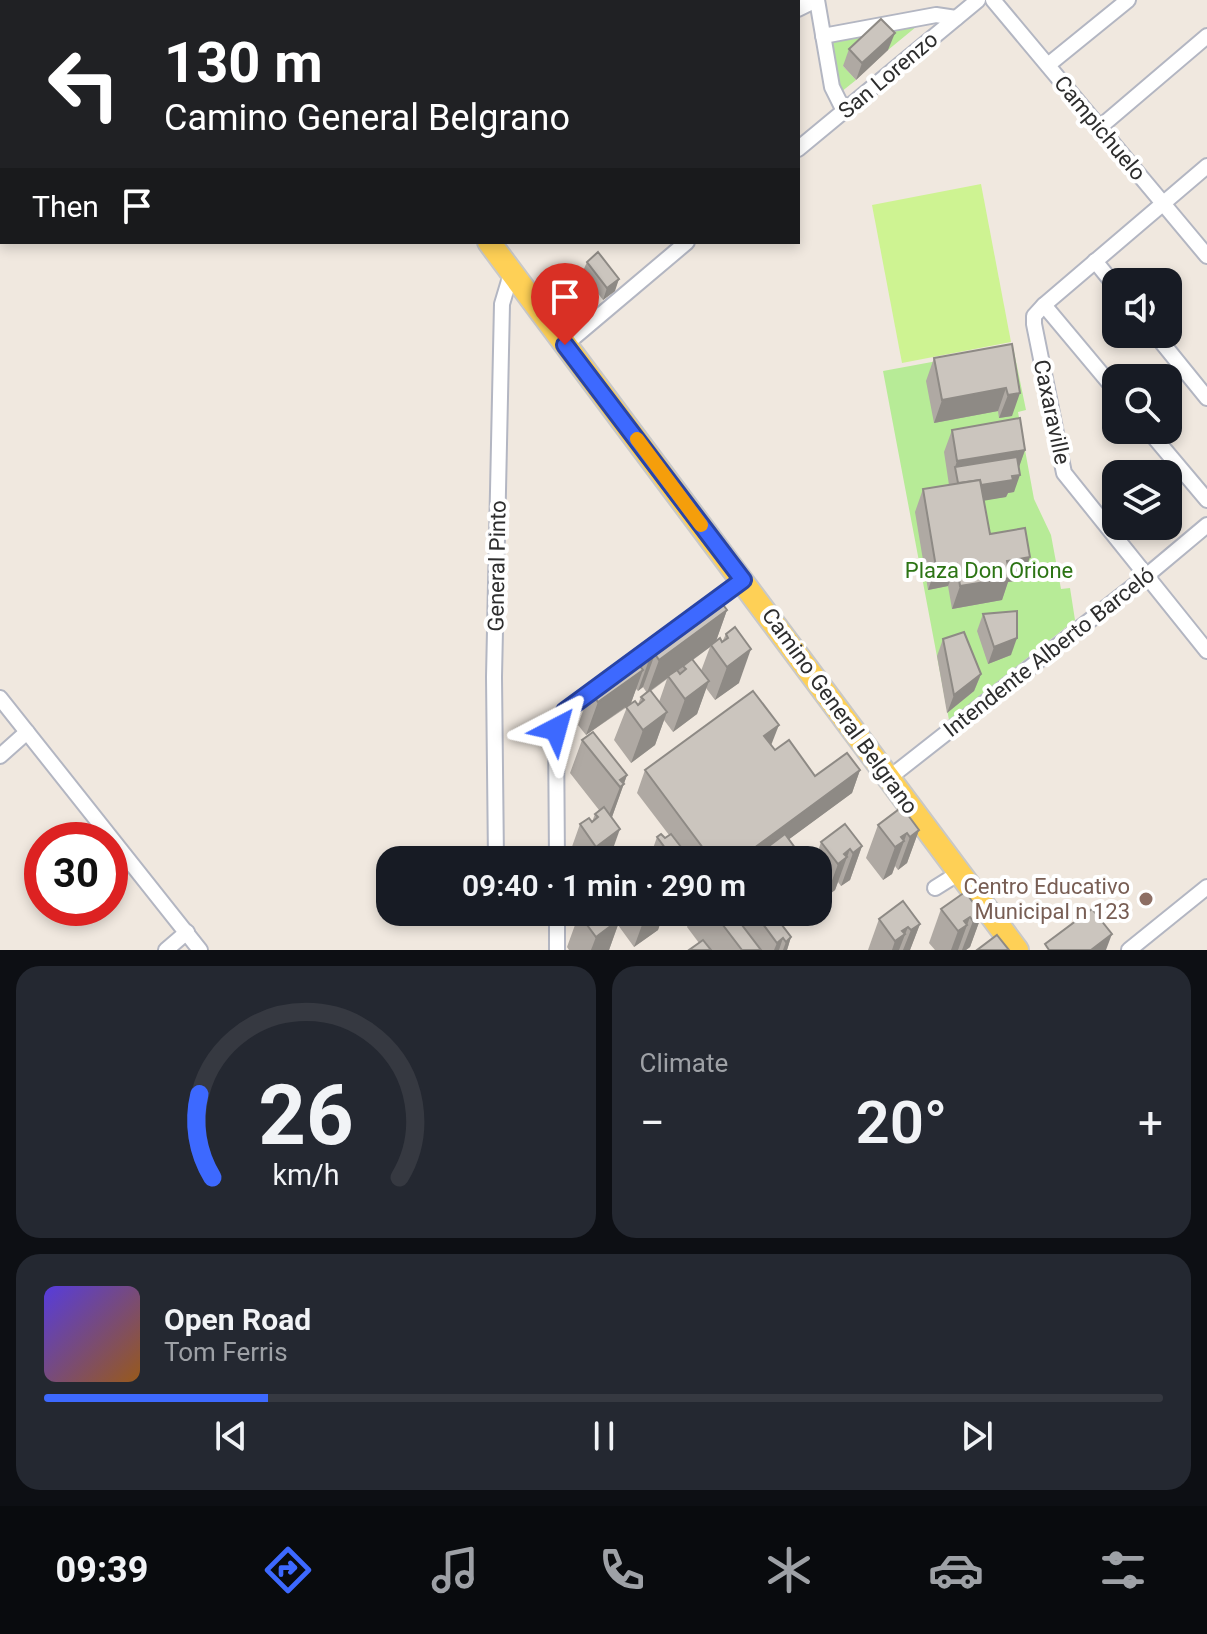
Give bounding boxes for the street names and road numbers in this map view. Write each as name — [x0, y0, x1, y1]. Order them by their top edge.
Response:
street label: San Lorenzo — [833, 26, 943, 124]
street label: Campichuelo — [1049, 71, 1151, 185]
street label: Caxaraville — [1029, 357, 1075, 467]
street label: General Pinto — [483, 500, 511, 632]
street label: Intendente Alberto Barceló — [939, 562, 1159, 742]
street label: Camino General Belgrano — [757, 603, 923, 819]

